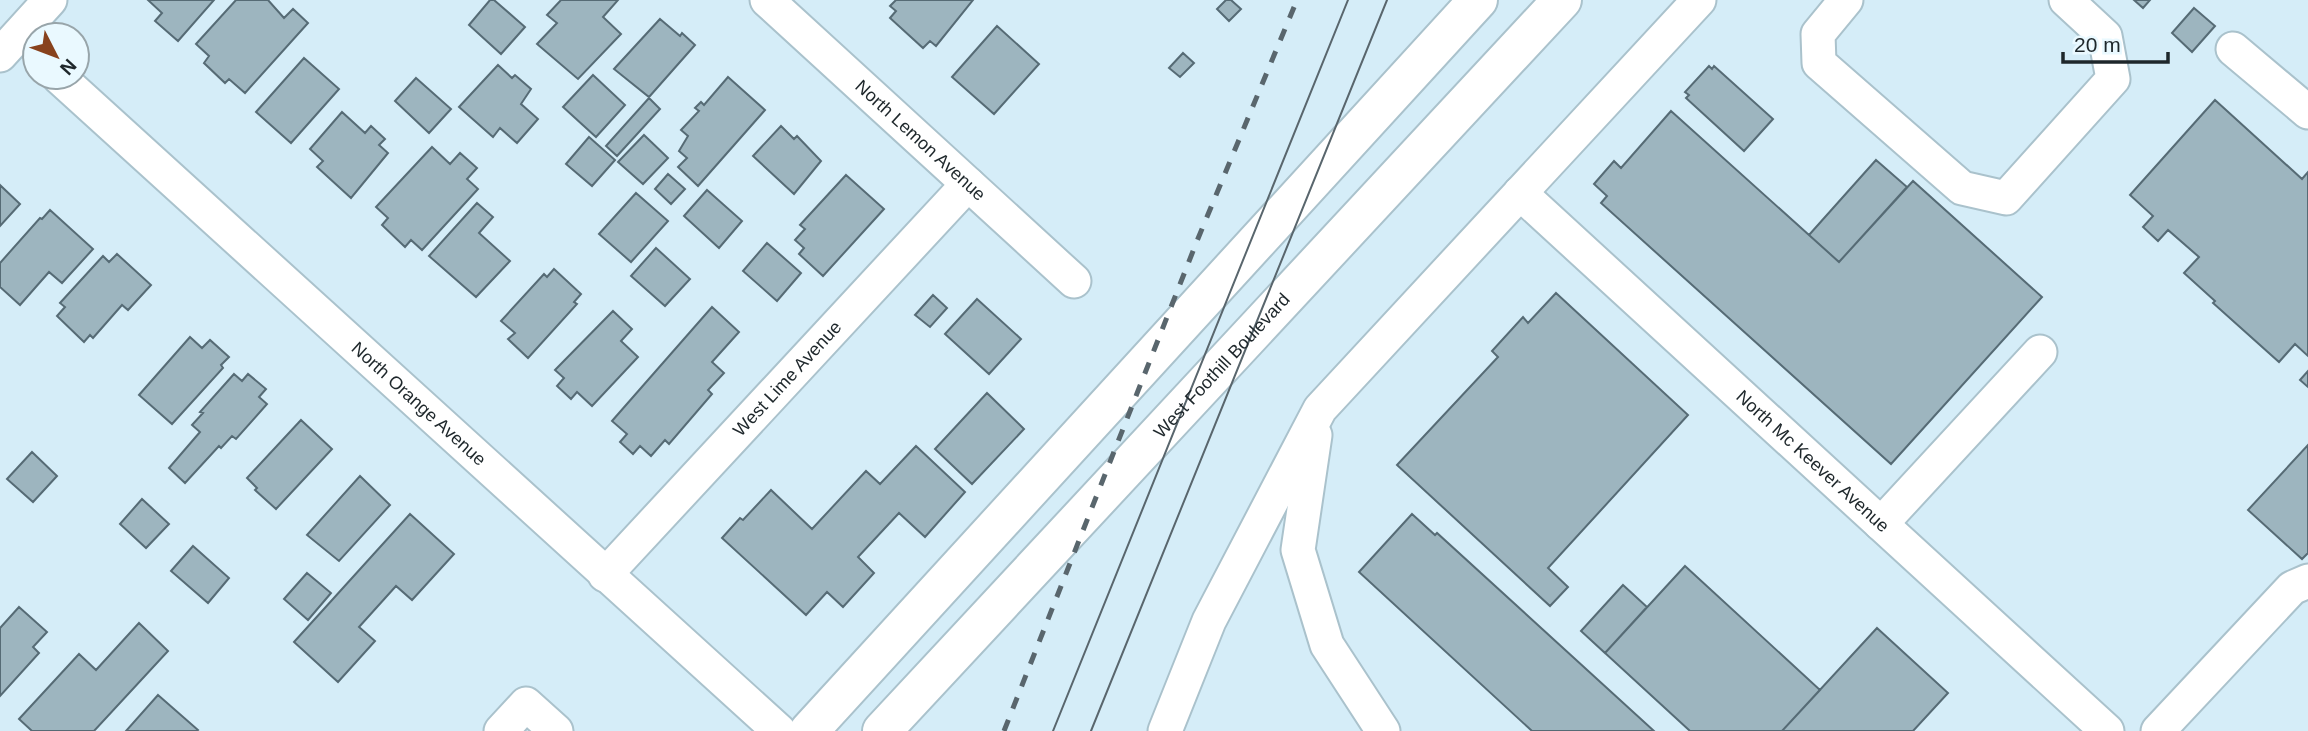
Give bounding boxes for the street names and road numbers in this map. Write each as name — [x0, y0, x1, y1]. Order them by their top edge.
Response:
street label: North Lemon Avenue — [851, 76, 989, 205]
street label: West Foothill Boulevard — [1150, 289, 1294, 442]
street label: West Lime Avenue — [729, 317, 846, 440]
street label: North Orange Avenue — [348, 338, 490, 470]
street label: North Mc Keever Avenue — [1732, 386, 1893, 536]

